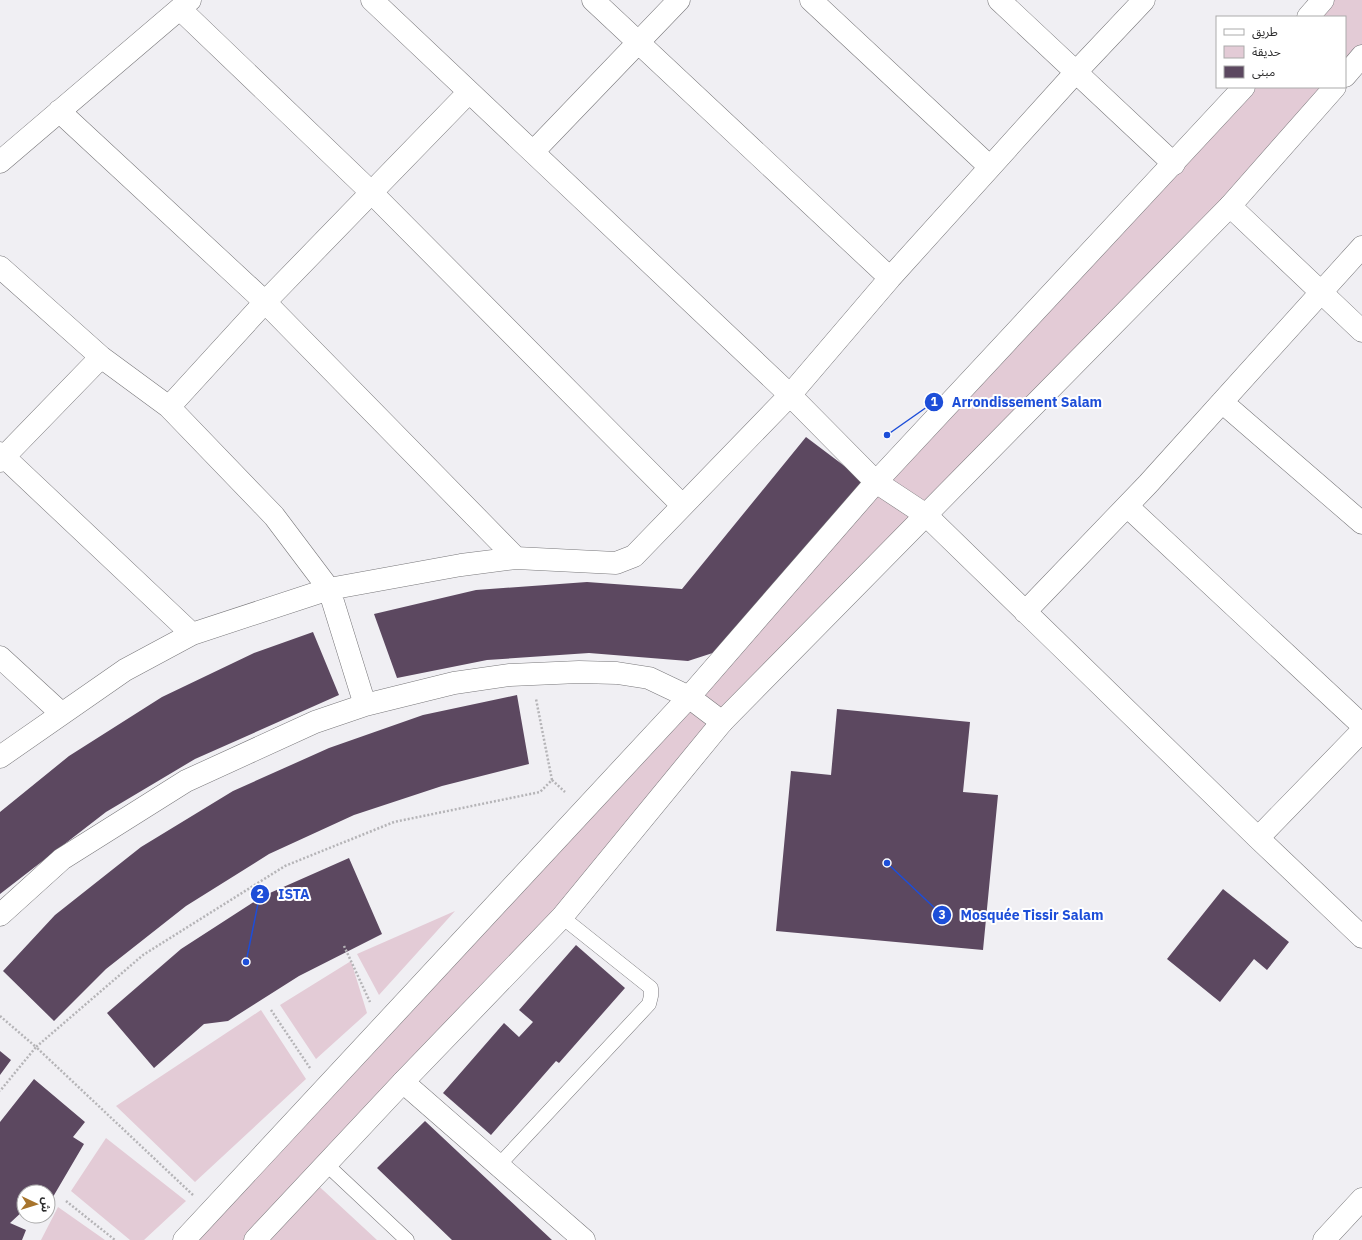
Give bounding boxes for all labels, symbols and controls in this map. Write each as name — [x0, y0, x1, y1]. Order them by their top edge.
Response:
legend — [1216, 16, 1346, 88]
text: طريق — [1252, 24, 1278, 40]
text: حديقة — [1252, 44, 1281, 59]
text: مبنى — [1252, 64, 1275, 79]
callout: Arrondissement Salam — [924, 389, 1110, 415]
text: Arrondissement Salam — [952, 393, 1102, 411]
text: 1 — [930, 394, 938, 409]
callout: ISTA — [250, 881, 318, 907]
text: ISTA — [278, 885, 310, 903]
text: 2 — [256, 886, 264, 901]
callout: Mosquée Tissir Salam — [932, 902, 1111, 928]
text: Mosquée Tissir Salam — [961, 906, 1103, 924]
text: 3 — [938, 907, 946, 922]
north arrow — [16, 1184, 56, 1224]
text: ش — [38, 1197, 53, 1213]

